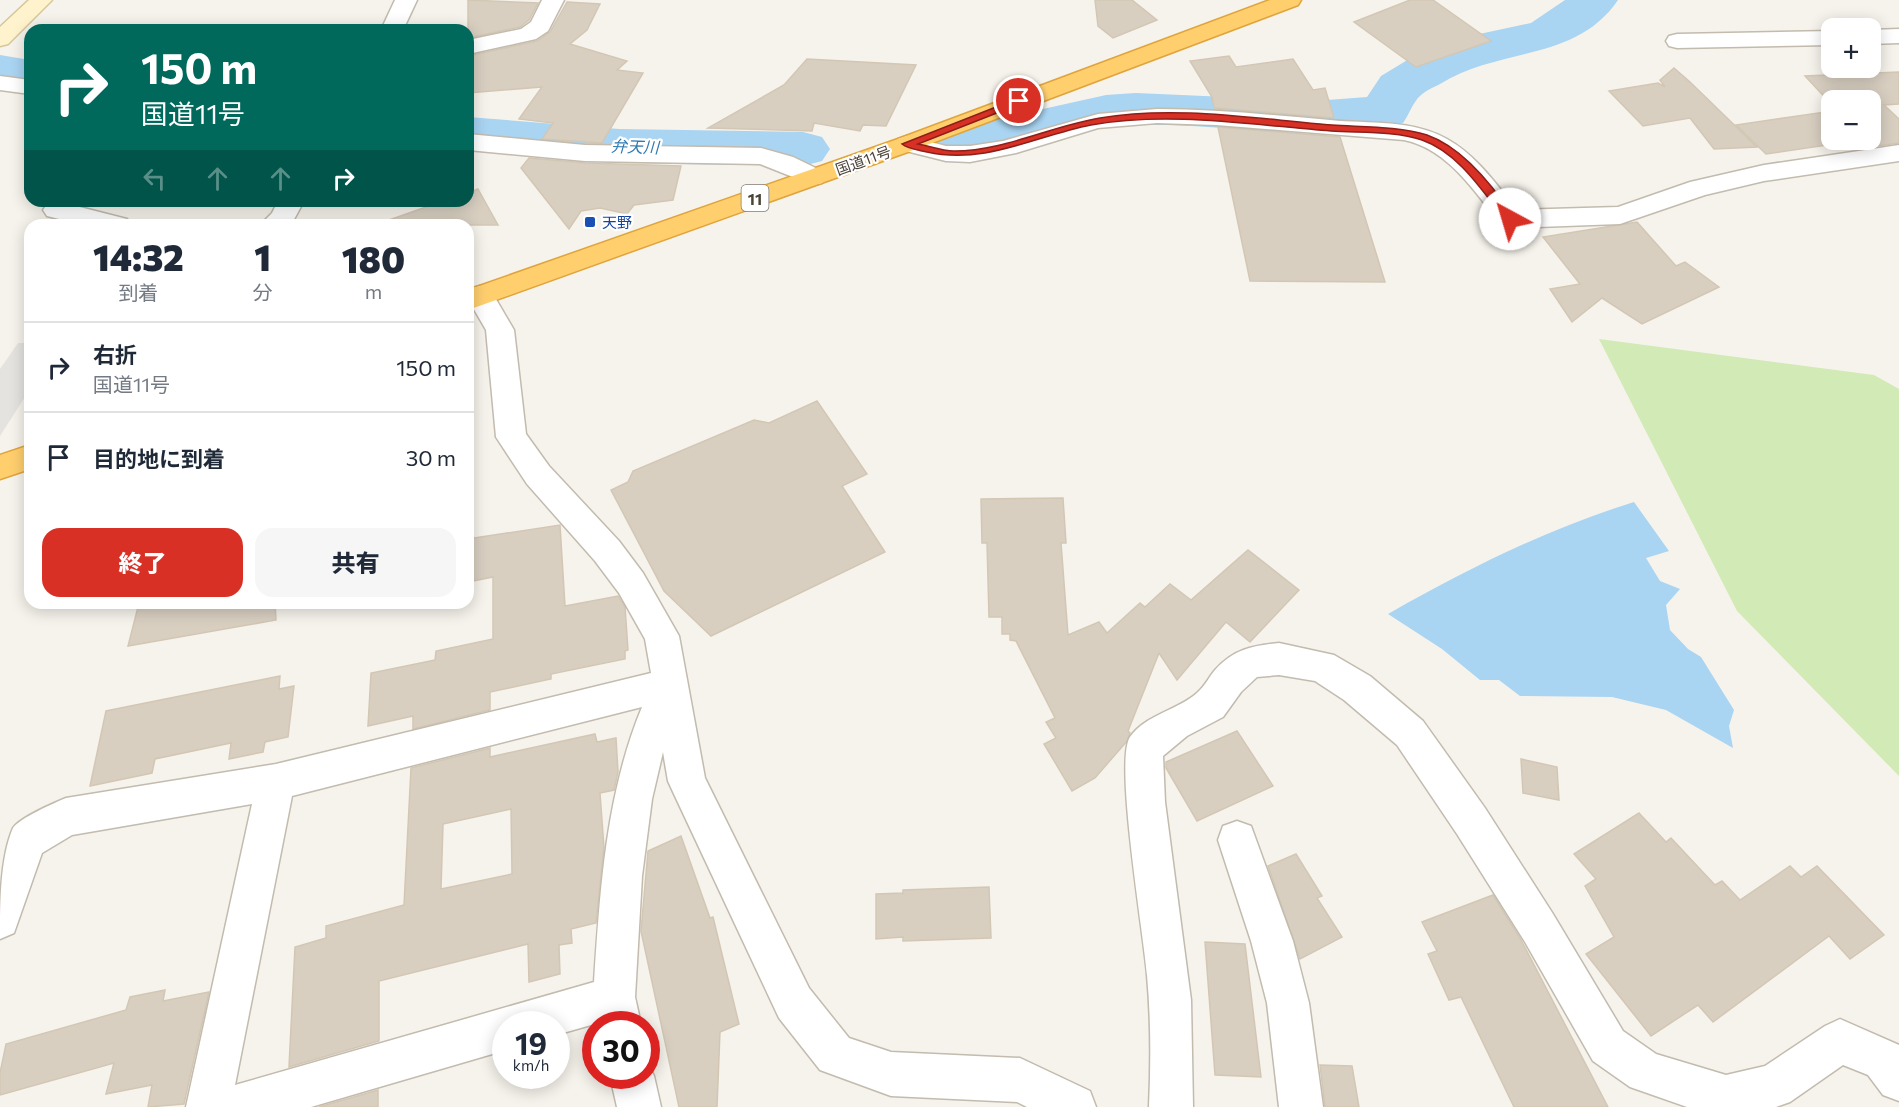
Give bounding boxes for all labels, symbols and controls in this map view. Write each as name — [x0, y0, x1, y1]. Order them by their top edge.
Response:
map controls — [1821, 18, 1881, 150]
button: + — [1821, 18, 1881, 78]
text: 150 m — [141, 41, 257, 93]
icon: right — [42, 48, 120, 126]
pin — [993, 75, 1044, 126]
icon: arrive — [1002, 84, 1035, 117]
button: − — [1821, 90, 1881, 150]
text: 国道11号 — [141, 97, 245, 130]
water label: 弁天川 — [611, 136, 661, 156]
street label: 国道11号 — [833, 142, 893, 178]
icon: left — [138, 162, 171, 195]
icon: ahead — [201, 162, 234, 195]
icon: ahead — [264, 162, 297, 195]
icon: right — [327, 162, 360, 195]
road number: 11 — [742, 185, 768, 211]
position arrow — [1478, 187, 1542, 251]
place label: 天野 — [602, 213, 632, 231]
marker: 天野 — [583, 215, 597, 229]
text: 14:32 — [93, 234, 184, 278]
text: 1 — [254, 234, 271, 278]
text: 180 — [342, 236, 405, 280]
text: m — [365, 279, 382, 303]
text: 到着 — [118, 280, 158, 304]
text: 分 — [253, 280, 273, 304]
text: 右折 — [93, 341, 137, 368]
icon: right — [42, 351, 75, 384]
text: 150 m — [396, 354, 456, 381]
text: 国道11号 — [93, 372, 170, 396]
icon: arrive — [42, 441, 75, 474]
text: 30 m — [406, 444, 456, 471]
text: 目的地に到着 — [93, 445, 225, 472]
button: 終了 — [42, 528, 243, 597]
button: 共有 — [255, 528, 456, 597]
speed limit sign: 30 — [582, 1011, 660, 1089]
text: 19 — [515, 1024, 547, 1061]
text: km/h — [513, 1056, 549, 1074]

